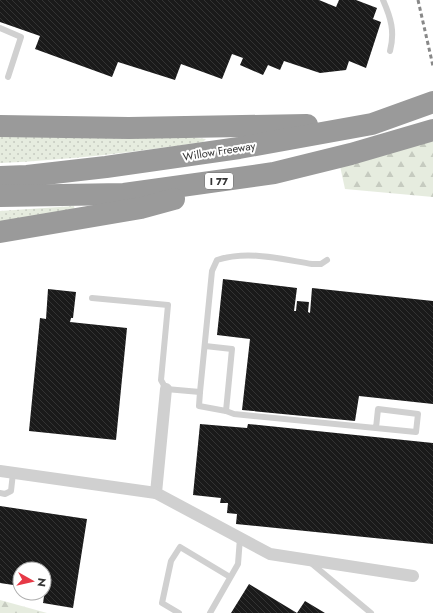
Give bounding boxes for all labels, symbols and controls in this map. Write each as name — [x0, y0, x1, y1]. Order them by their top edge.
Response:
street label: Willow Freeway — [182, 137, 256, 165]
road number: I 77 — [205, 173, 233, 189]
north arrow — [12, 561, 52, 601]
text: N — [33, 577, 50, 588]

